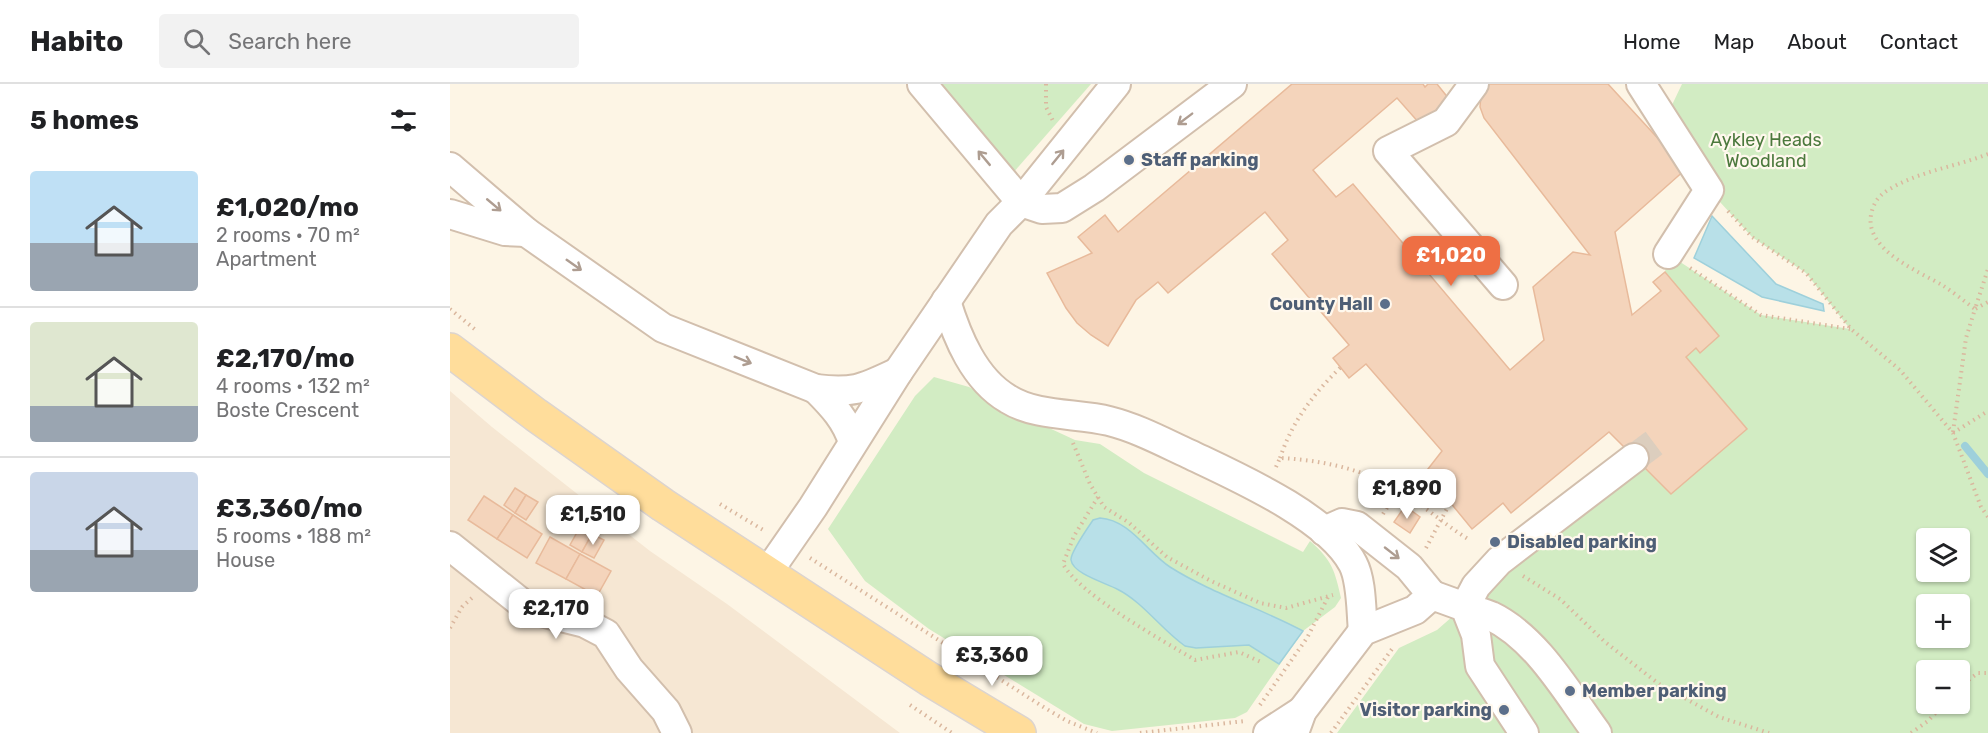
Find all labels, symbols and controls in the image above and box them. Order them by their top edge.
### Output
search box [159,14,579,68]
text: Habito [30,25,123,58]
icon: search [180,25,213,58]
text: Search here [228,28,352,55]
text: Home [1623,29,1680,54]
text: Map [1713,29,1754,54]
text: About [1787,29,1847,54]
text: Contact [1880,29,1958,54]
icon: filters [387,104,420,137]
text: 5 homes [30,105,139,136]
one-way arrow [1177,113,1193,126]
park label: Aykley Heads Woodland [1710,129,1822,172]
one-way arrow [1051,149,1064,165]
place label: Staff parking [1141,149,1259,171]
one-way arrow [977,150,990,166]
marker: Staff parking [1122,153,1136,167]
text: £1,020/mo [216,192,359,223]
icon: home [78,195,150,267]
one-way arrow [486,199,502,212]
text: 2 rooms · 70 m² [216,223,360,247]
pin: £1,020 [1402,236,1500,287]
text: £1,020 [1416,243,1486,267]
text: Apartment [216,247,317,271]
one-way arrow [566,259,582,271]
place label: County Hall [1269,293,1373,315]
marker: County Hall [1378,297,1392,311]
text: £2,170/mo [216,343,355,374]
icon: home [78,346,150,418]
one-way arrow [733,356,752,367]
text: 4 rooms · 132 m² [216,374,370,398]
text: Boste Crescent [216,398,359,422]
pin: £1,890 [1358,469,1456,520]
text: £1,890 [1372,476,1442,500]
text: £3,360/mo [216,493,363,524]
pin: £1,510 [544,495,642,546]
icon: home [78,496,150,568]
text: £1,510 [560,502,626,526]
text: 5 rooms · 188 m² [216,524,371,548]
map controls [1916,528,1970,714]
button: layers [1916,528,1970,582]
place label: Disabled parking [1507,531,1657,553]
marker: Disabled parking [1488,535,1502,549]
one-way arrow [1384,547,1400,560]
text: House [216,548,275,572]
pin: £2,170 [507,589,605,640]
button: + [1916,594,1970,648]
text: £2,170 [523,596,589,620]
pin: £3,360 [943,636,1041,687]
text: £3,360 [956,643,1028,667]
button: − [1916,660,1970,714]
place label: Member parking [1582,680,1727,702]
marker: Member parking [1563,684,1577,698]
place label: Visitor parking [1360,699,1492,721]
marker: Visitor parking [1497,703,1511,717]

